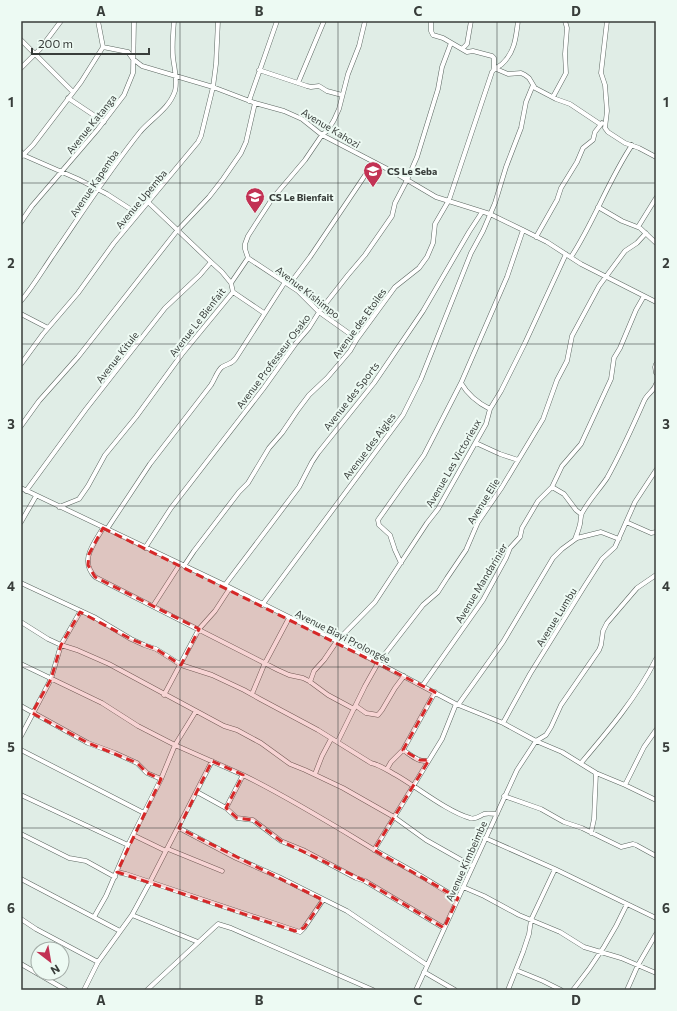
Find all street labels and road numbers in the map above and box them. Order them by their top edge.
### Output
street label: Avenue Katanga [63,92,119,156]
street label: Avenue Kahozi [299,106,363,150]
street label: Avenue Kapemba [67,147,121,219]
street label: Avenue Upemba [113,167,169,231]
street label: Avenue Kishimpo [274,263,342,321]
street label: Avenue Le Bienfait [166,285,228,359]
street label: Avenue des Etoiles [330,285,389,360]
street label: Avenue Professeur Osako [234,311,312,411]
street label: Avenue Kitule [93,329,141,385]
street label: Avenue des Sports [321,359,382,432]
street label: Avenue des Aigles [340,410,398,482]
street label: Avenue Les Victorieux [423,416,483,509]
street label: Avenue Elie [464,476,502,526]
street label: Avenue Mandarinier [452,541,510,625]
street label: Avenue Lumbu [533,585,579,649]
street label: Avenue Biayi Prolongée [293,607,393,665]
street label: Avenue Kimbeimbe [443,819,489,903]

